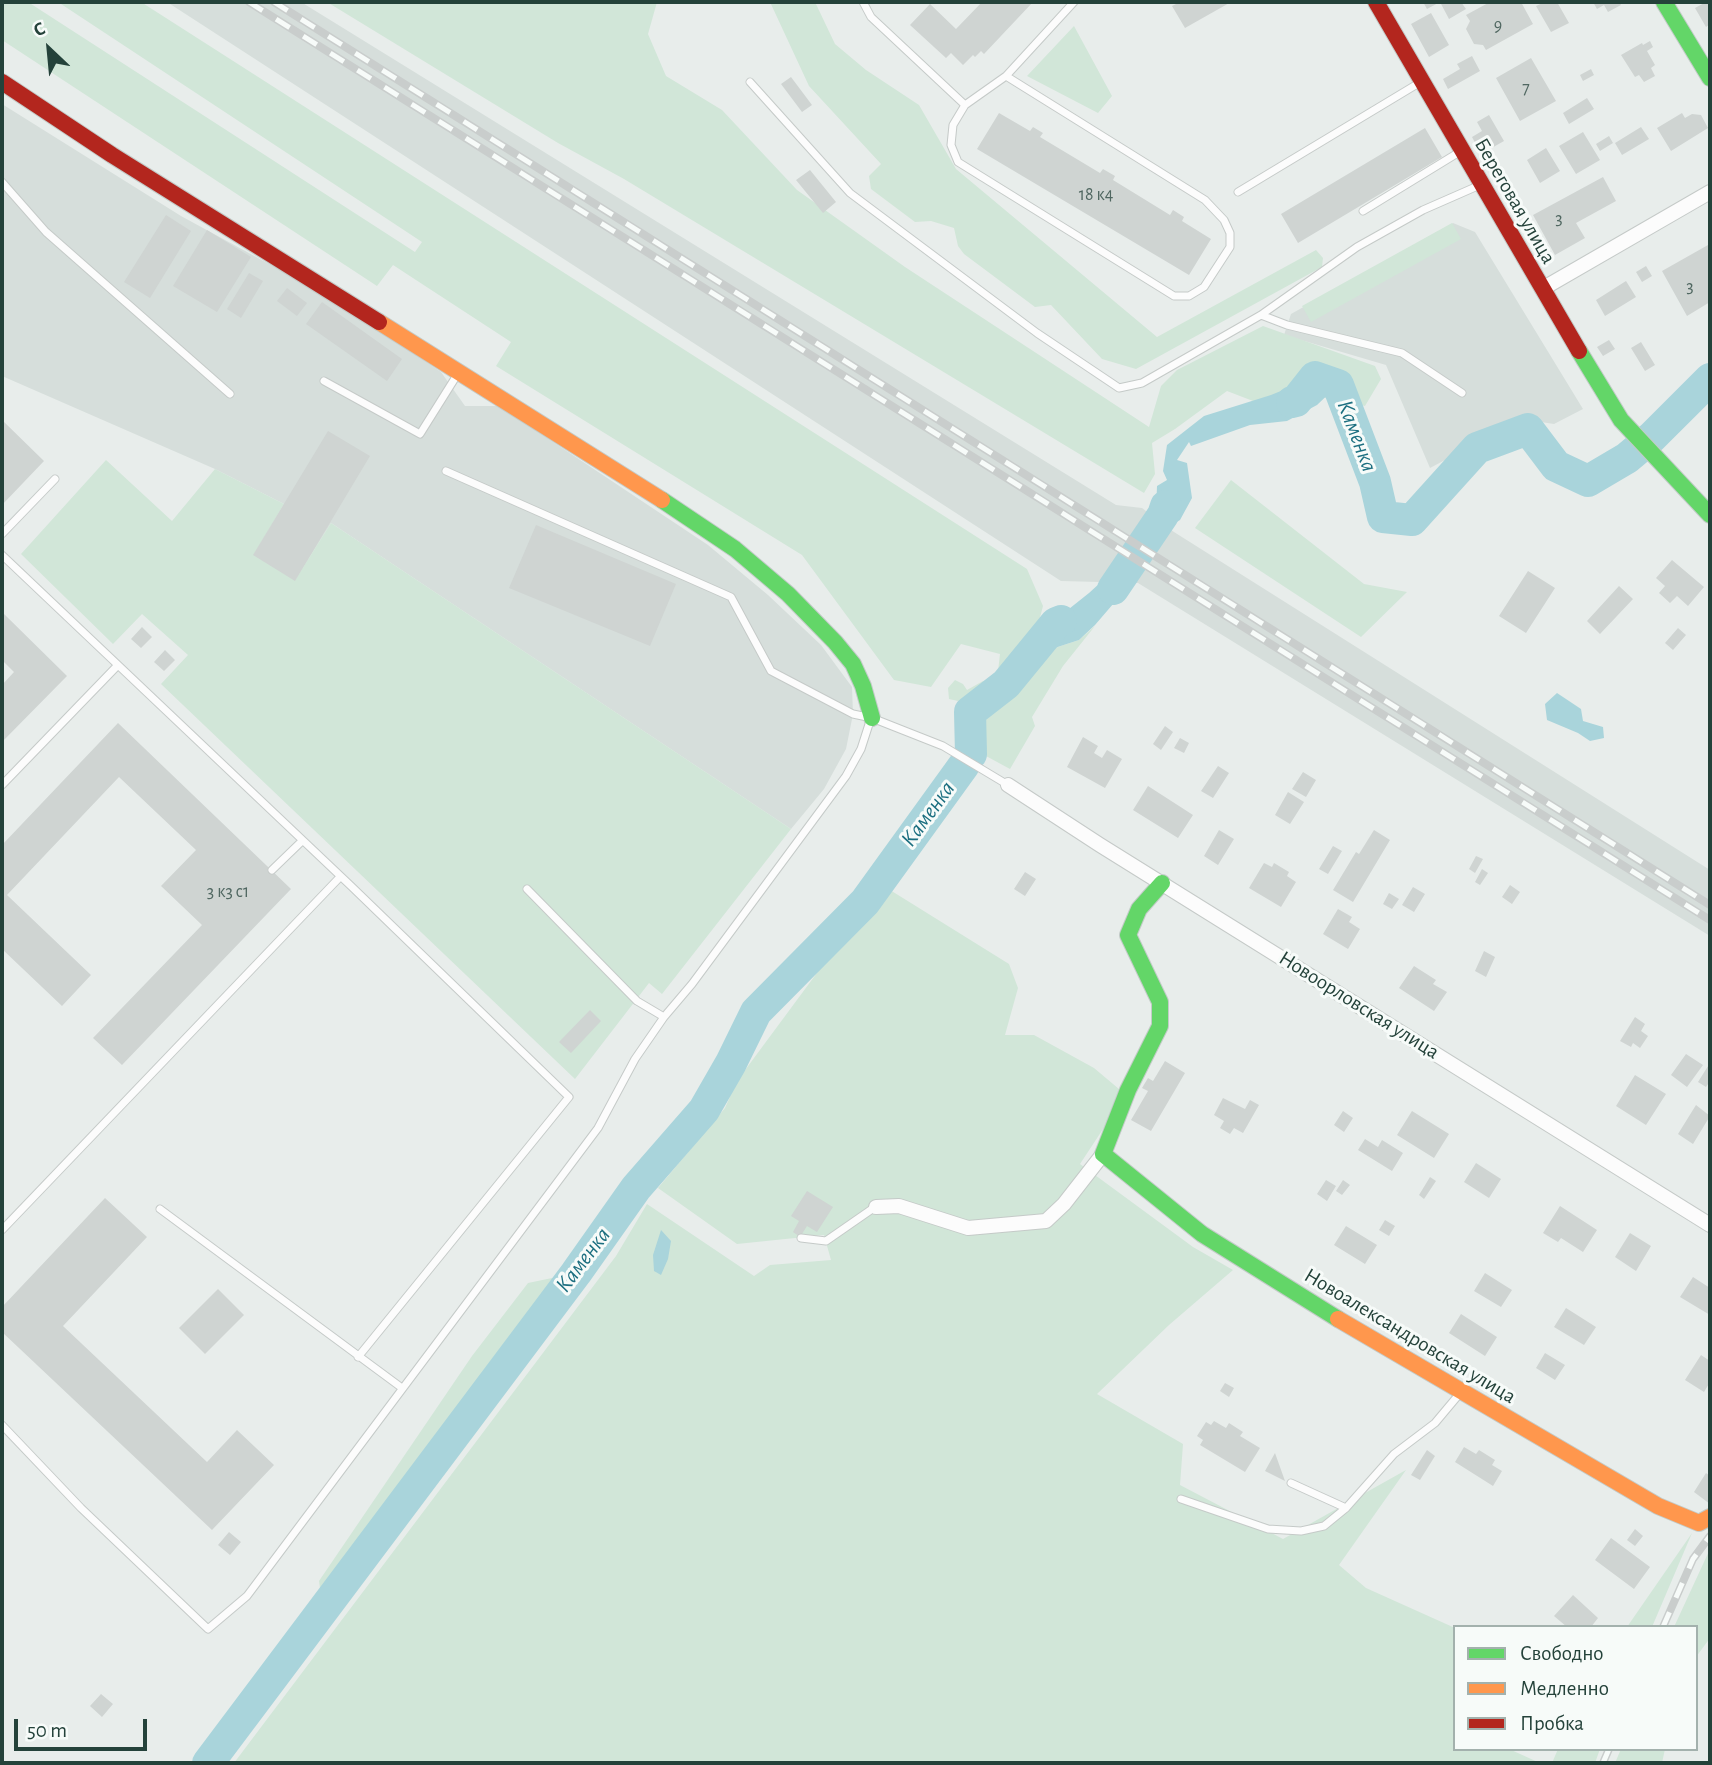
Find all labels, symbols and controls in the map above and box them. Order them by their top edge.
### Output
north arrow [14,14,84,84]
house number: 9 [1494,15,1502,37]
text: С [31,19,48,41]
house number: 7 [1522,78,1530,100]
street label: Береговая улица [1469,134,1561,268]
house number: 18 к4 [1079,184,1113,206]
house number: 3 [1555,208,1563,230]
house number: 3 [1686,276,1694,298]
water label: Каменка [1331,396,1383,476]
water label: Каменка [895,776,961,852]
house number: 3 к3 с1 [207,881,249,903]
street label: Новоорловская улица [1274,945,1444,1065]
water label: Каменка [550,1222,616,1298]
street label: Новоалександровская улица [1299,1263,1521,1409]
legend [1453,1625,1698,1751]
text: Свободно [1520,1643,1604,1664]
text: Медленно [1520,1678,1609,1699]
scale bar [18,1706,150,1750]
text: Пробка [1520,1713,1584,1734]
text: 50 m [27,1720,67,1741]

